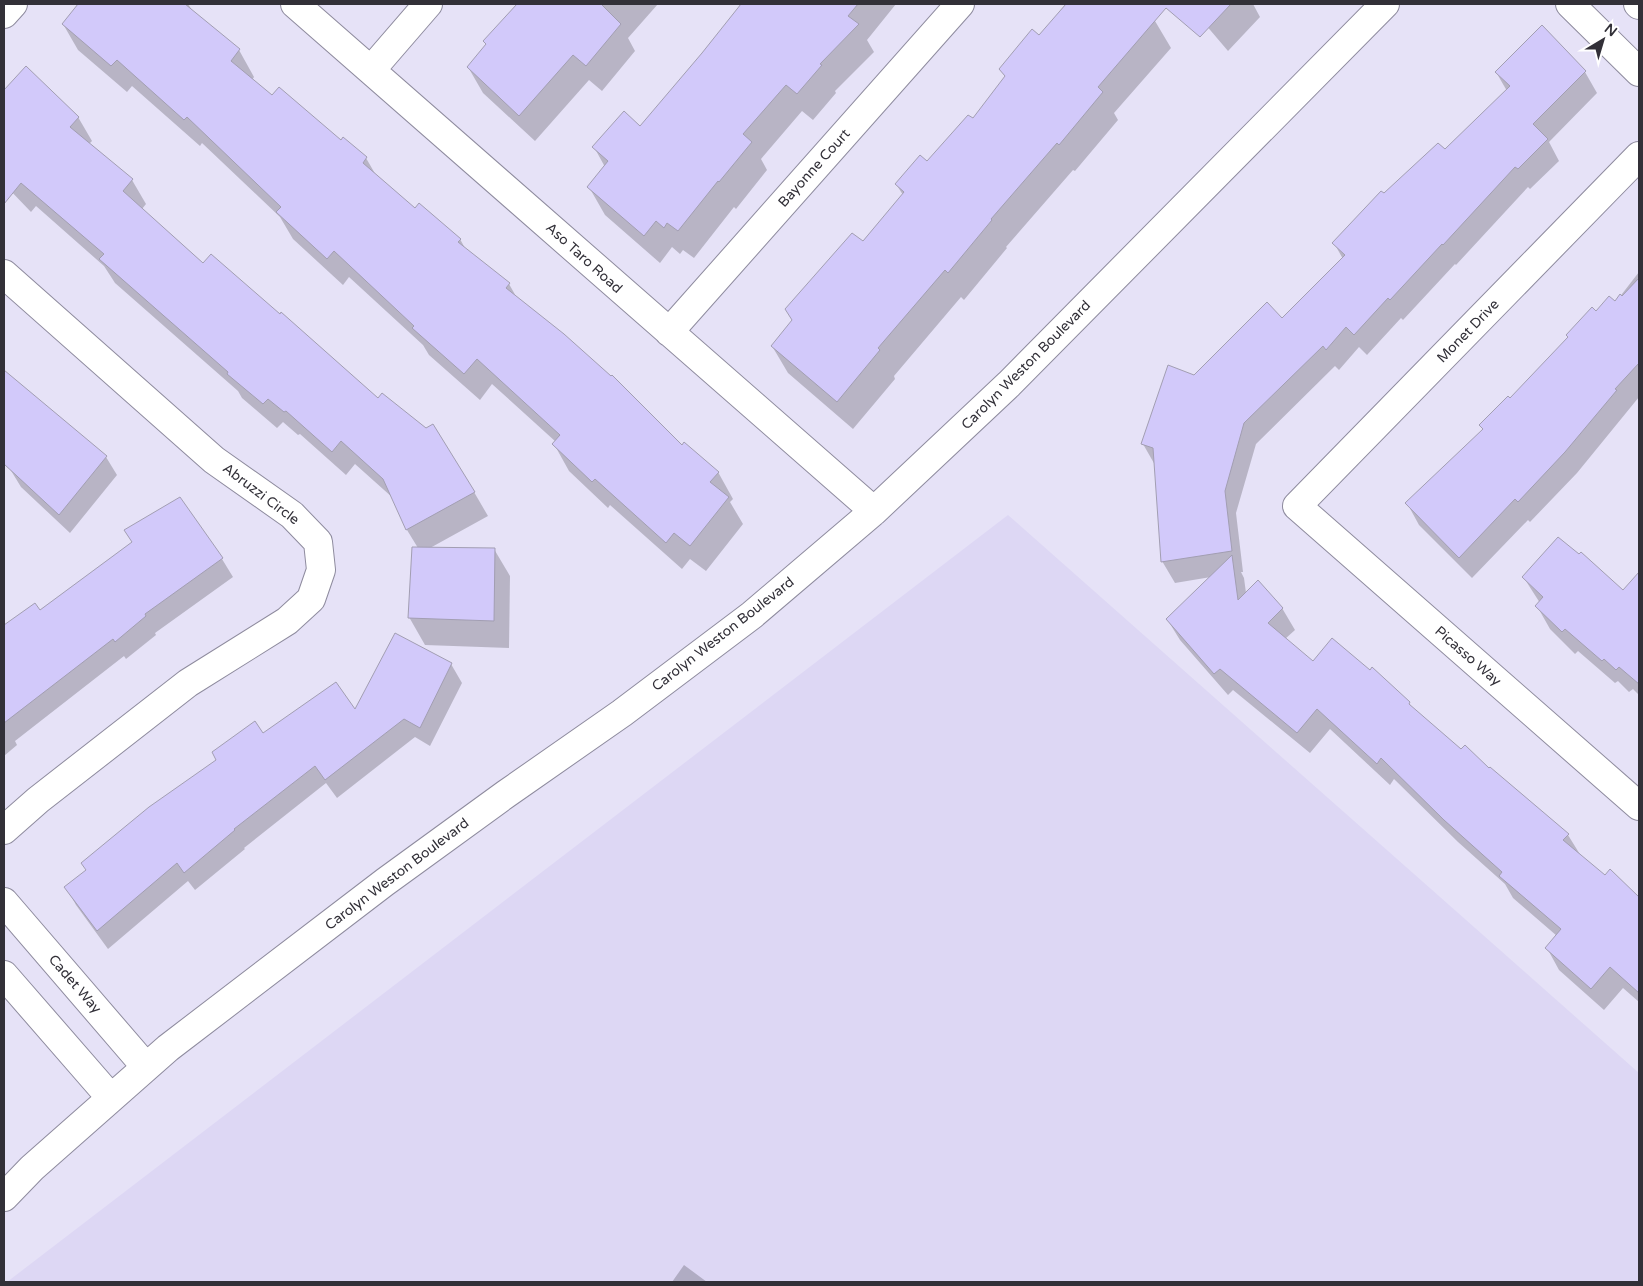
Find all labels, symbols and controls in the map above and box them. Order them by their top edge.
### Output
north arrow [1578,15,1628,65]
text: N [1601,20,1620,40]
street label: Bayonne Court [774,125,854,211]
street label: Aso Taro Road [542,219,626,297]
street label: Monet Drive [1433,296,1503,366]
street label: Carolyn Weston Boulevard [958,297,1094,433]
street label: Abruzzi Circle [219,460,303,528]
street label: Carolyn Weston Boulevard [649,573,797,695]
street label: Picasso Way [1431,623,1505,690]
street label: Carolyn Weston Boulevard [322,814,472,934]
street label: Cadet Way [45,951,105,1017]

